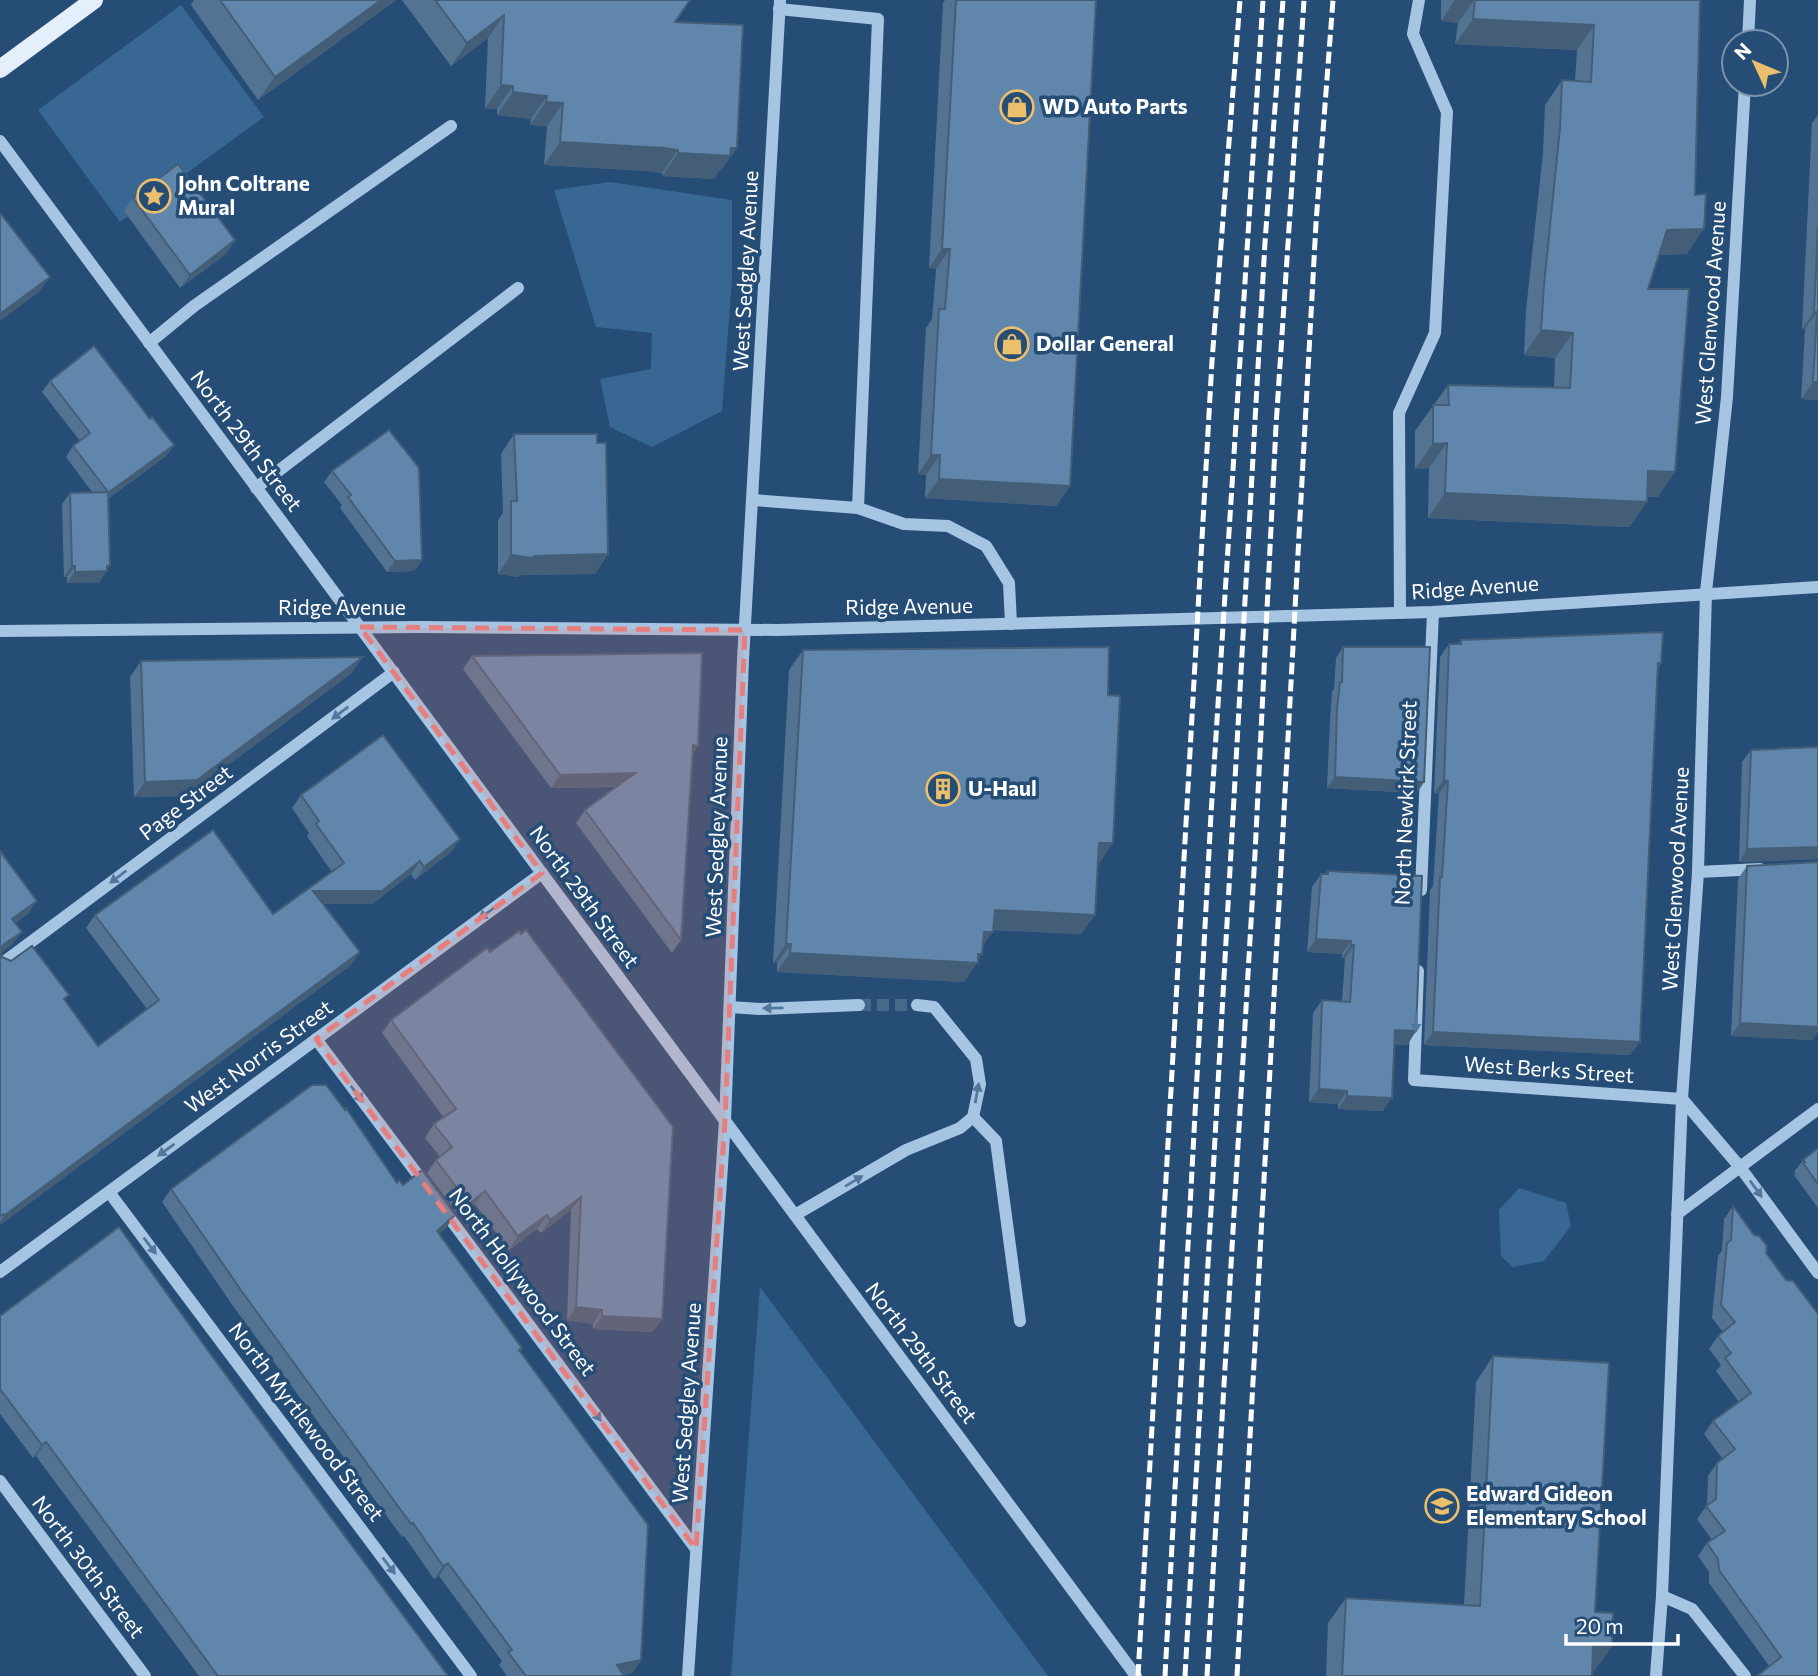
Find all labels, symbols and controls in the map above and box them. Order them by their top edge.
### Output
north arrow [1720,28,1790,98]
text: N [1729,38,1756,64]
shop icon: WD Auto Parts [998,88,1036,126]
place label: WD Auto Parts [1042,93,1188,118]
place label: John Coltrane Mural [178,170,310,219]
street label: West Sedgley Avenue [727,170,762,372]
place icon: John Coltrane Mural [135,177,173,215]
street label: West Glenwood Avenue [1689,200,1730,426]
shop icon: Dollar General [993,325,1031,363]
place label: Dollar General [1036,330,1174,355]
street label: North 29th Street [186,365,308,515]
street label: Ridge Avenue [1410,570,1540,603]
street label: Ridge Avenue [845,592,973,619]
street label: Ridge Avenue [278,594,406,619]
street label: North Newkirk Street [1388,700,1421,906]
one-way arrow [331,705,349,720]
street label: West Sedgley Avenue [699,736,732,938]
street label: Page Street [134,759,236,845]
street label: West Glenwood Avenue [1656,766,1693,992]
building icon: U-Haul [924,770,962,808]
place label: U-Haul [968,775,1037,800]
street label: North 29th Street [525,820,645,972]
one-way arrow [109,870,127,885]
one-way arrow [478,906,496,920]
street label: West Norris Street [179,994,337,1118]
one-way arrow [762,1003,784,1014]
one-way arrow [1411,1012,1422,1034]
street label: West Berks Street [1463,1050,1635,1087]
one-way arrow [972,1082,983,1104]
one-way arrow [349,1084,364,1102]
one-way arrow [157,1143,175,1157]
one-way arrow [844,1175,864,1188]
one-way arrow [1749,1180,1763,1198]
street label: North Hollywood Street [445,1182,602,1380]
one-way arrow [143,1237,157,1256]
street label: North 29th Street [861,1277,983,1427]
street label: West Sedgley Avenue [666,1302,705,1504]
street label: North Myrtlewood Street [224,1317,390,1525]
one-way arrow [588,1404,603,1422]
place label: Edward Gideon Elementary School [1466,1480,1647,1529]
school or university icon: Edward Gideon Elementary School [1423,1487,1461,1525]
street label: North 30th Street [28,1490,151,1642]
one-way arrow [382,1557,396,1575]
scale bar [1566,1602,1678,1646]
text: 20 m [1576,1613,1624,1638]

